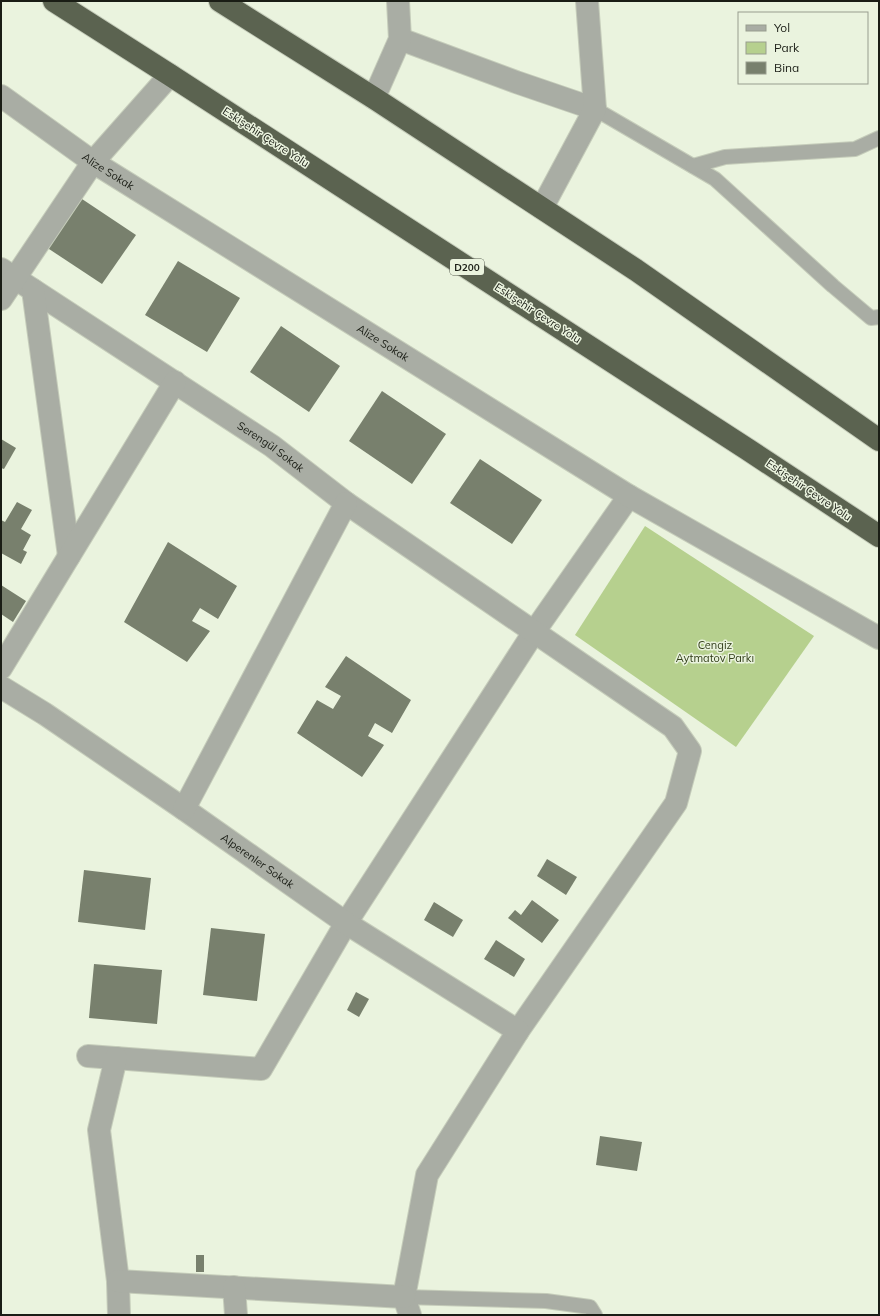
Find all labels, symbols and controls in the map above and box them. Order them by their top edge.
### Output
legend [738,12,868,84]
text: Yol [773,20,790,35]
text: Park [774,40,800,55]
text: Bina [774,60,799,75]
street label: Eskişehir Çevre Yolu [220,104,312,170]
street label: Alize Sokak [79,150,137,193]
road number: D200 [450,259,484,275]
street label: Eskişehir Çevre Yolu [492,280,584,346]
street label: Alize Sokak [354,321,412,364]
street label: Serengül Sokak [235,418,307,475]
street label: Eskişehir Çevre Yolu [764,456,854,524]
park label: Cengiz Aytmatov Parkı [676,638,754,665]
street label: Alperenler Sokak [218,830,297,892]

